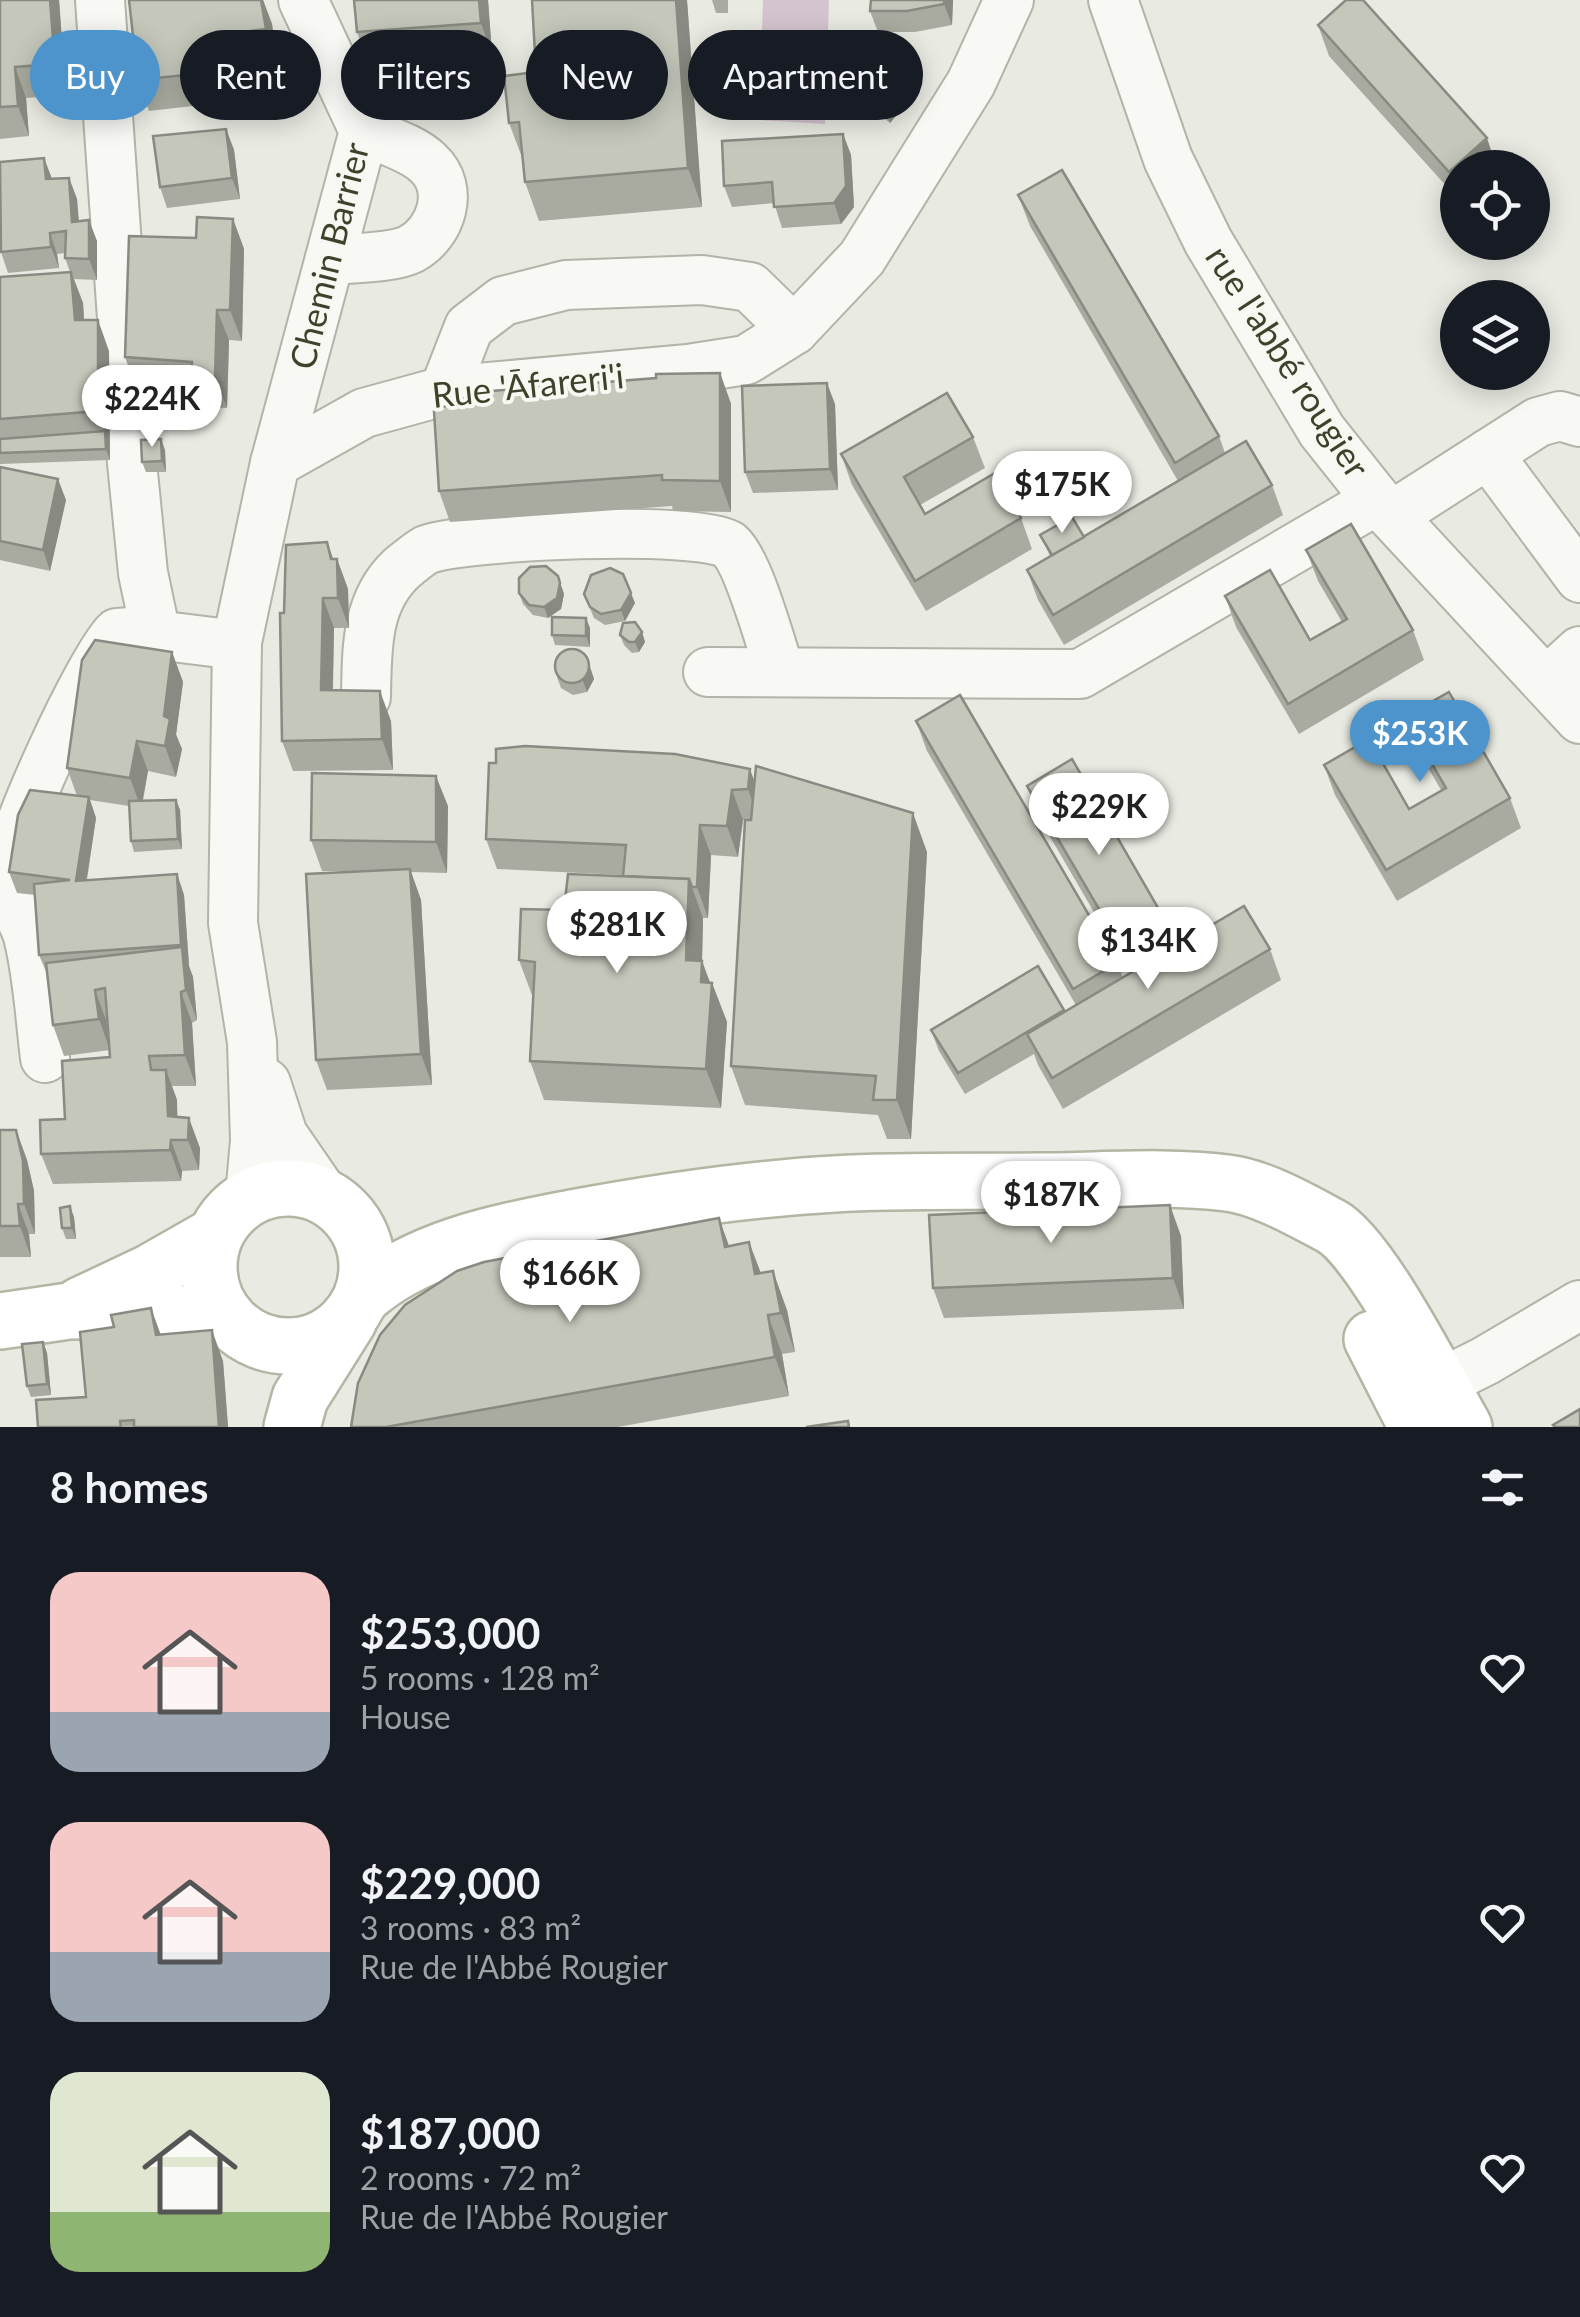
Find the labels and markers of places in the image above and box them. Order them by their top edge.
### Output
pin: $224K [82,365,222,450]
pin: $175K [992,451,1132,536]
pin: $253K [1350,700,1490,785]
pin: $229K [1029,773,1169,858]
pin: $281K [547,891,687,976]
pin: $134K [1078,907,1218,992]
pin: $187K [981,1161,1121,1246]
pin: $166K [500,1240,640,1325]

